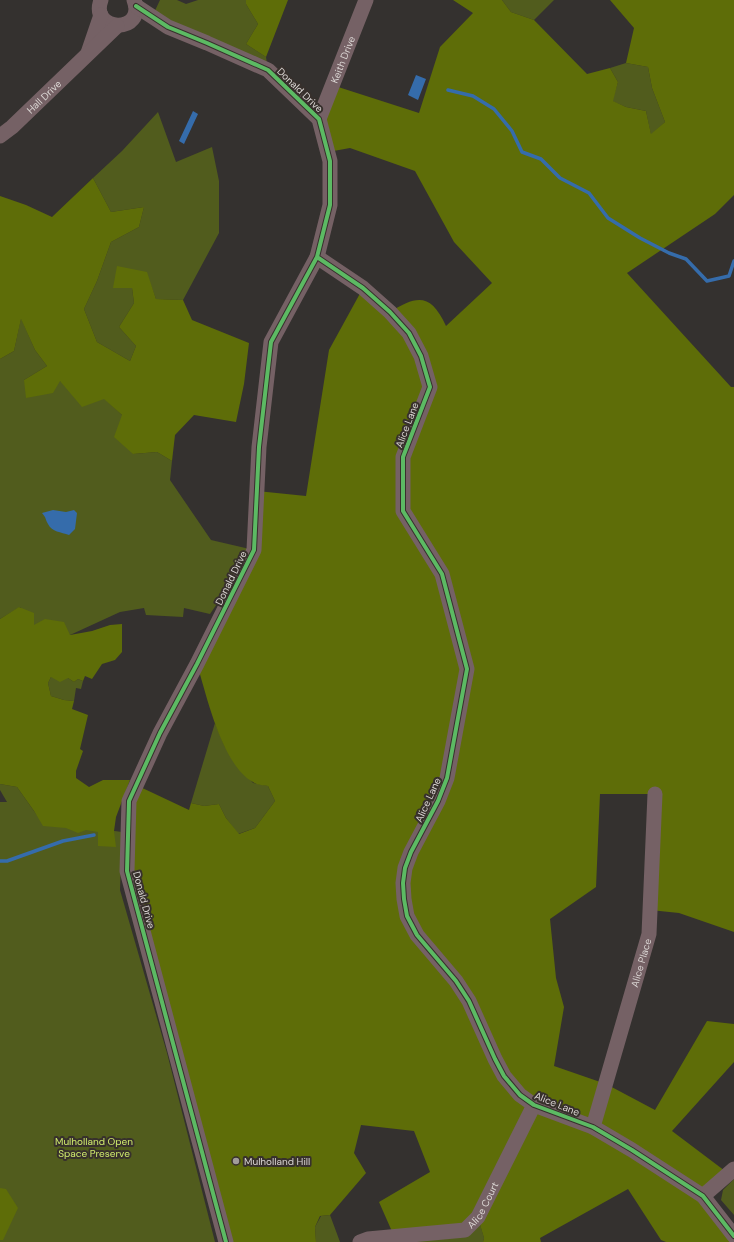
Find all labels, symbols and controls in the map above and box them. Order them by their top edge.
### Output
street label: Keith Drive [327,34,358,85]
street label: Donald Drive [274,65,326,115]
street label: Hall Drive [24,77,64,116]
street label: Alice Lane [392,400,422,449]
street label: Donald Drive [212,548,250,607]
street label: Alice Lane [412,775,444,824]
street label: Donald Drive [130,870,158,930]
street label: Alice Place [627,937,654,989]
street label: Alice Lane [533,1089,582,1119]
park label: Mulholland Open Space Preserve [55,1135,133,1160]
place label: Mulholland Hill [244,1155,310,1168]
marker: Mulholland Hill [231,1156,241,1166]
street label: Alice Court [464,1180,501,1231]

